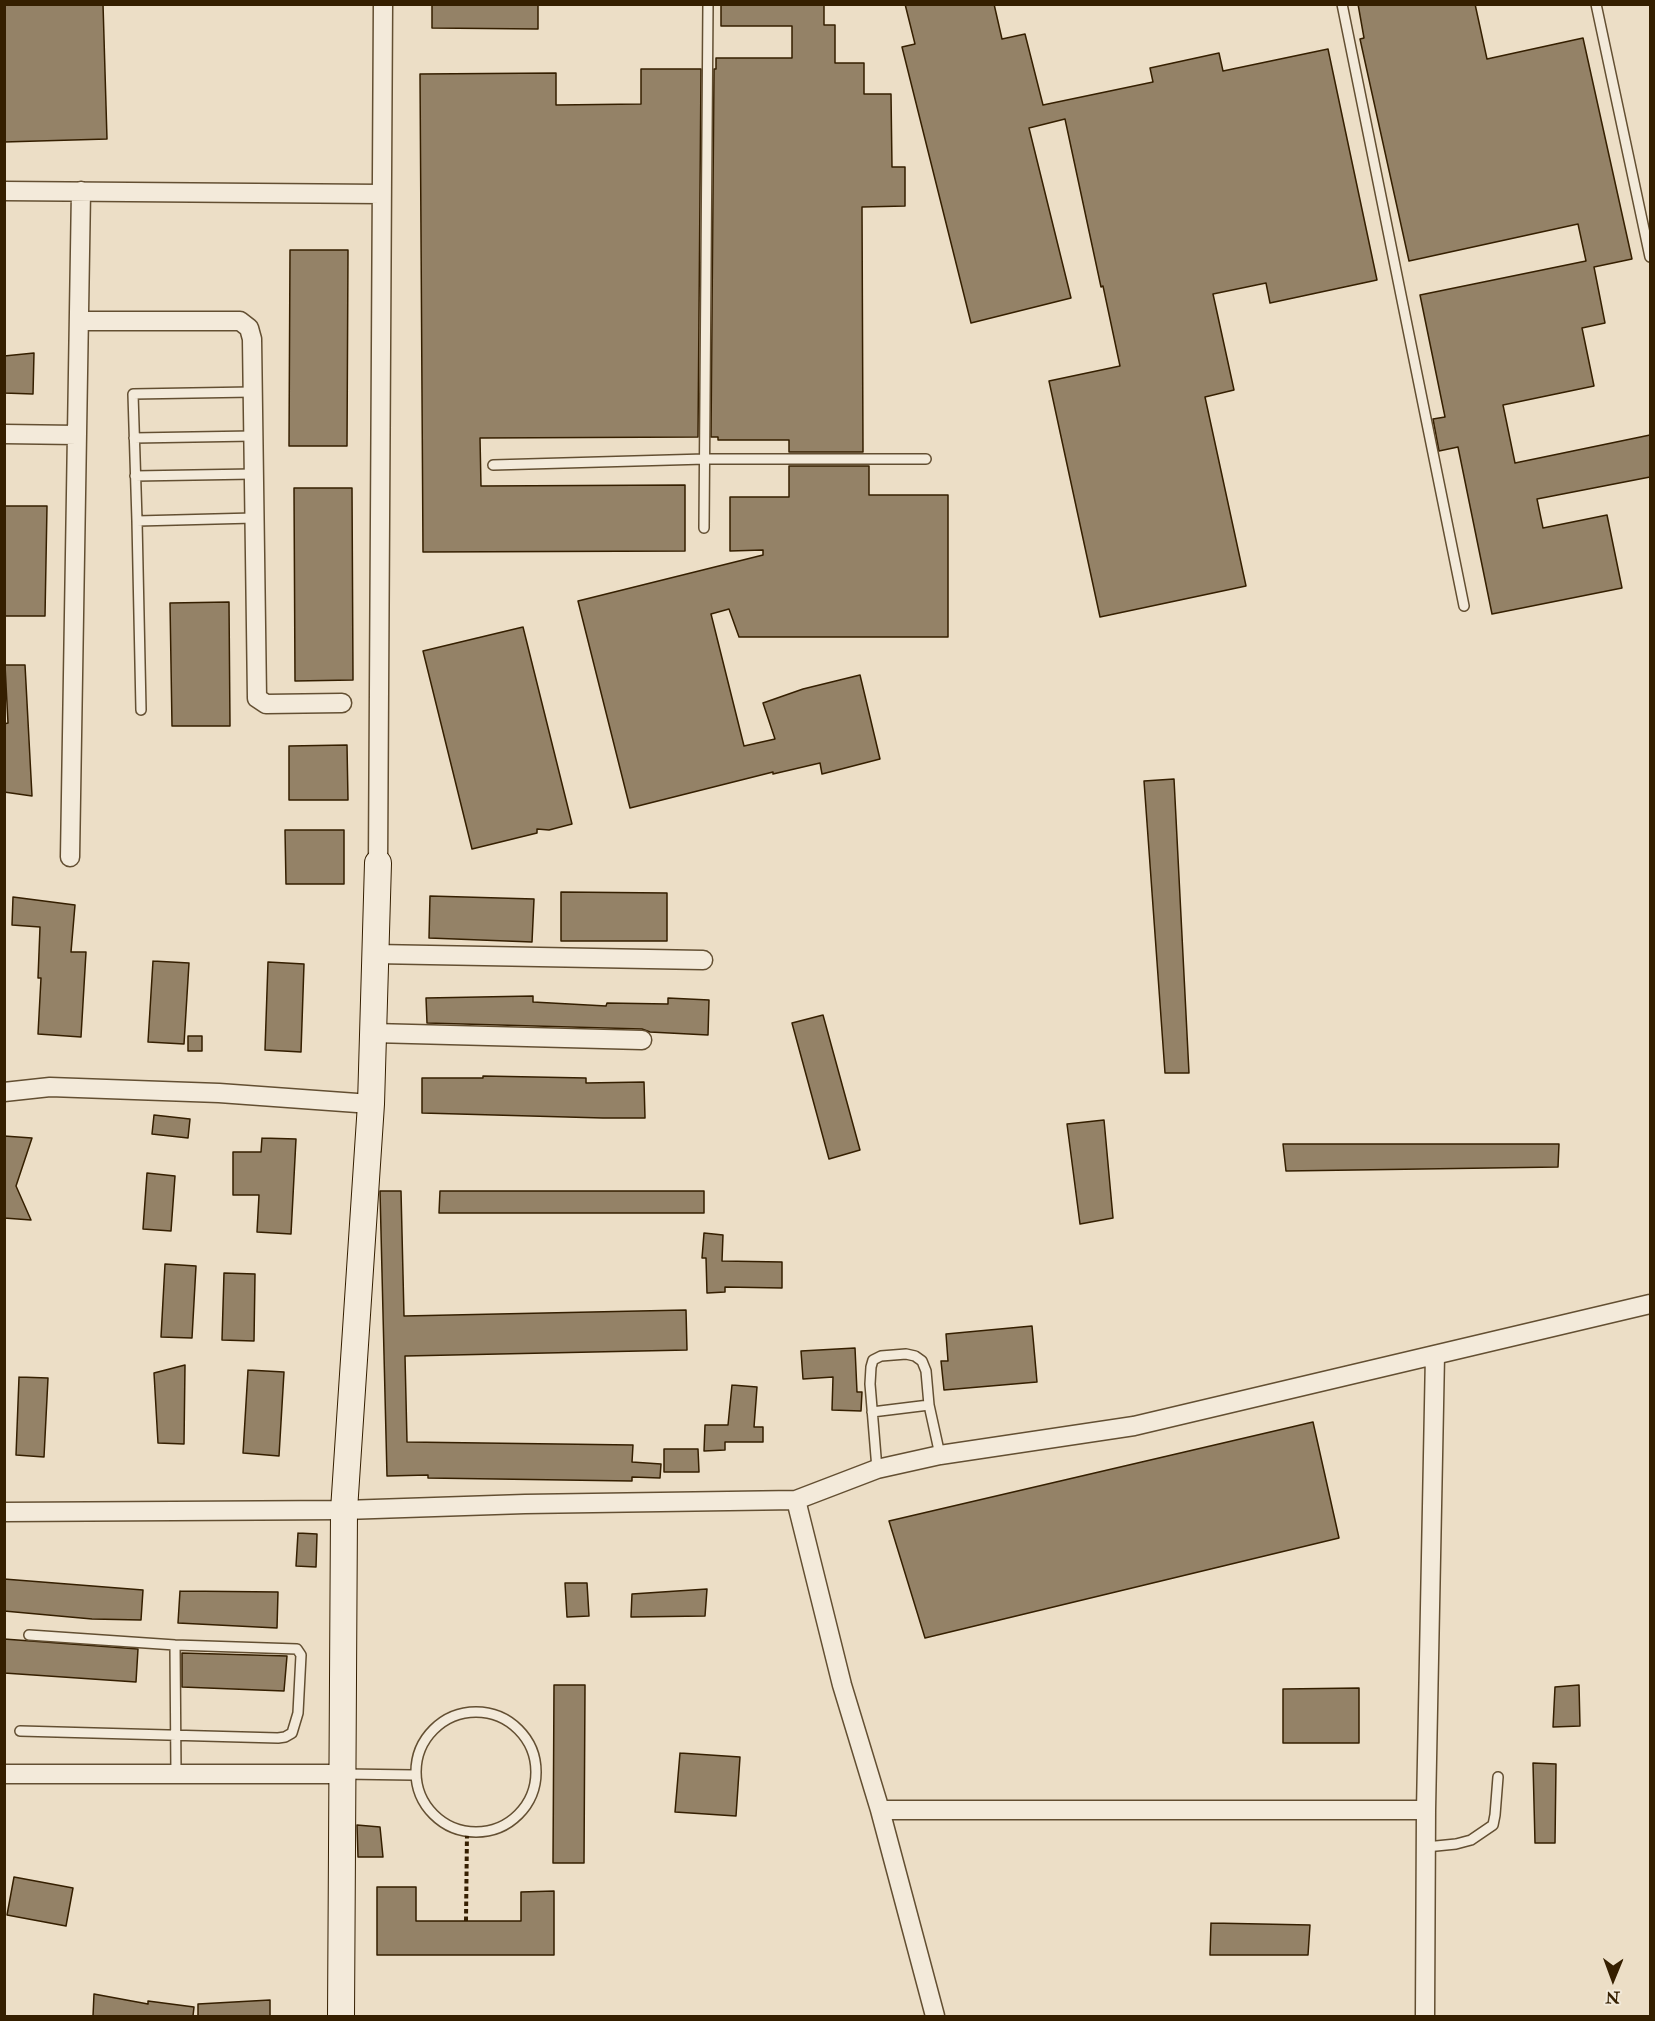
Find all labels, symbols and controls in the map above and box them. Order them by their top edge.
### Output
north arrow [1583,1949,1643,2009]
text: N [1605,1987,1620,2007]

